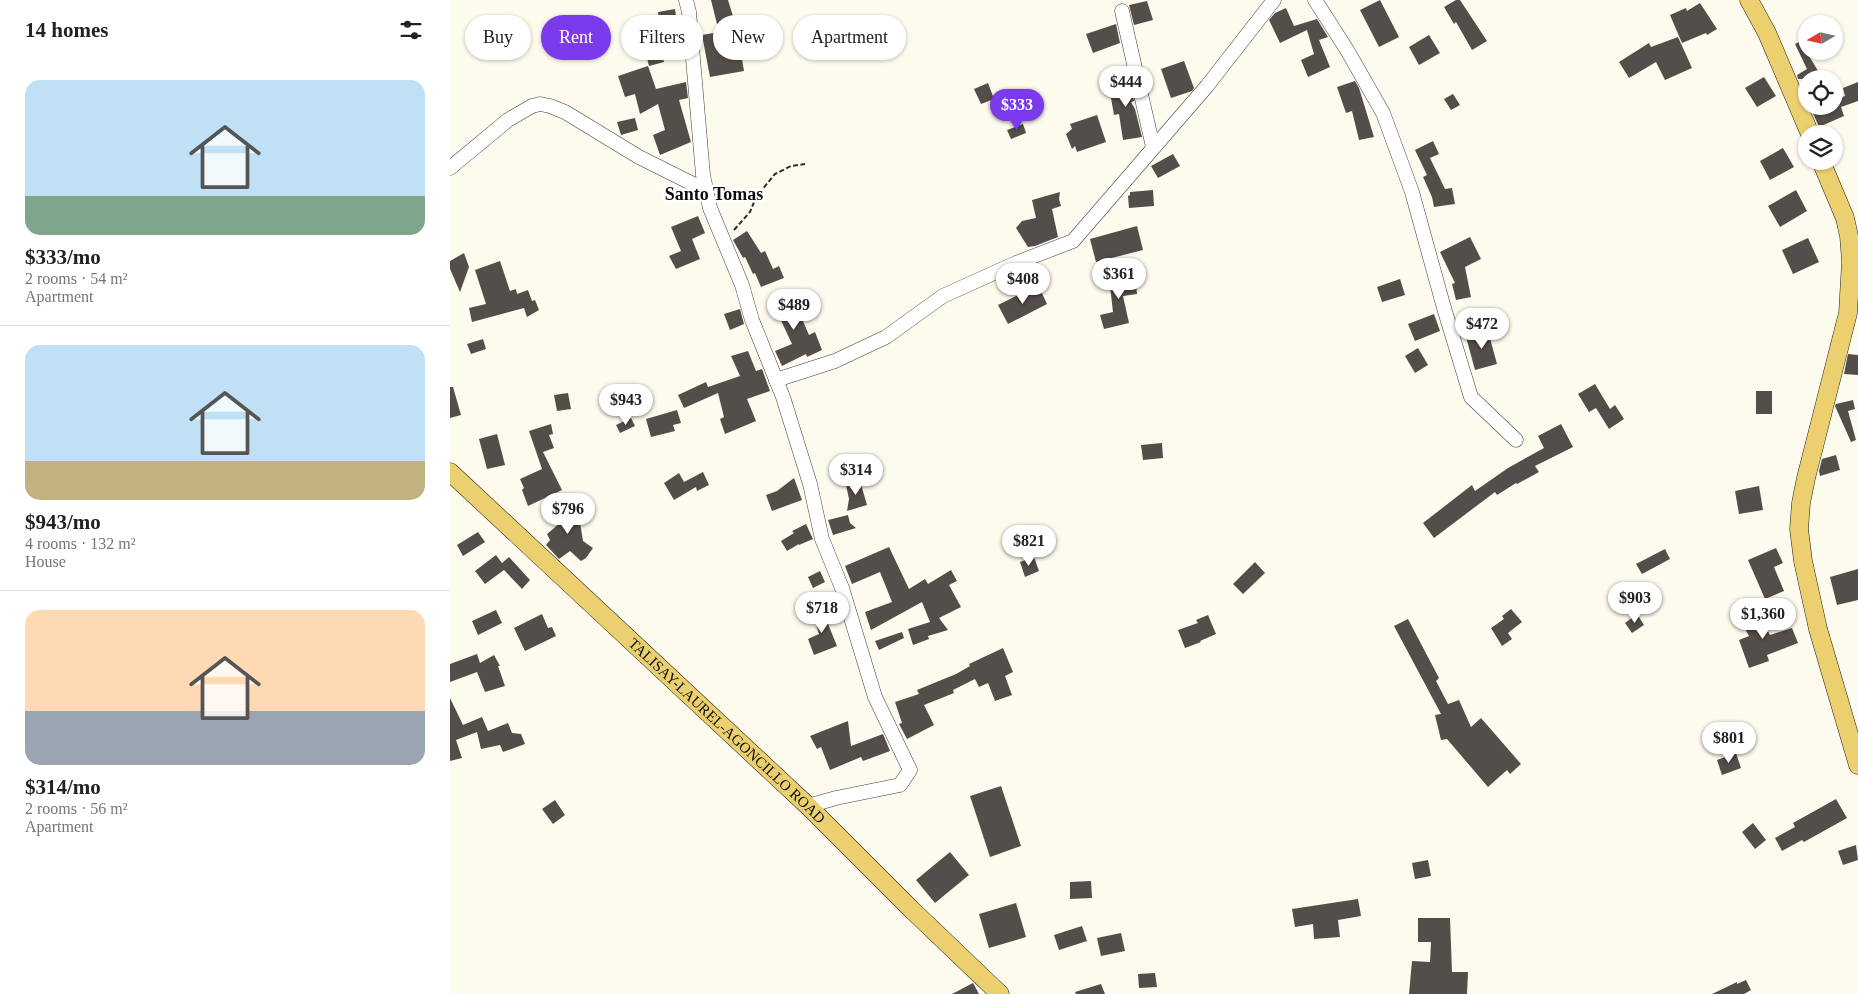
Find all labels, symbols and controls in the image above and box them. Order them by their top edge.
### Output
chip: Buy [465,15,531,60]
chip: Rent [541,15,611,60]
chip: Filters [621,15,703,60]
chip: New [713,15,783,60]
chip: Apartment [793,15,906,60]
north arrow [1798,15,1842,60]
map controls [1798,15,1843,170]
icon: filters [397,16,425,44]
text: 14 homes [25,18,108,42]
pin: $444 [1096,66,1156,108]
button: locate [1798,70,1843,115]
text: $444 [1110,73,1142,90]
pin: $333 [987,88,1047,131]
text: $333 [1001,96,1033,113]
icon: home [180,112,270,202]
button: layers [1798,125,1843,170]
district label: Santo Tomas [665,184,763,204]
text: $333/mo [25,245,101,269]
pin: $361 [1089,258,1149,300]
pin: $408 [993,262,1053,305]
text: $361 [1103,265,1135,282]
text: 2 rooms · 54 m² [25,270,128,287]
text: $408 [1007,270,1039,287]
text: Apartment [25,288,93,305]
pin: $489 [764,288,824,331]
text: $489 [778,296,810,313]
pin: $472 [1452,308,1512,350]
text: $472 [1466,315,1498,332]
icon: home [180,378,270,468]
pin: $943 [596,384,656,426]
text: $943 [610,391,642,408]
pin: $314 [826,454,886,496]
text: $314 [840,461,872,478]
pin: $796 [538,492,598,535]
text: $796 [552,500,584,517]
text: $943/mo [25,510,101,534]
pin: $821 [999,524,1059,567]
text: $821 [1013,532,1045,549]
text: 4 rooms · 132 m² [25,535,136,552]
text: House [25,553,66,570]
pin: $903 [1605,582,1665,624]
text: $903 [1619,589,1651,606]
pin: $718 [792,592,852,634]
pin: $1,360 [1722,598,1804,640]
text: $718 [806,599,838,616]
text: $1,360 [1741,605,1785,622]
street label: TALISAY-LAUREL-AGONCILLO ROAD [625,635,829,827]
icon: home [180,643,270,733]
pin: $801 [1699,722,1759,764]
text: $801 [1713,729,1745,746]
text: $314/mo [25,775,101,799]
text: 2 rooms · 56 m² [25,800,128,817]
text: Apartment [25,818,93,835]

